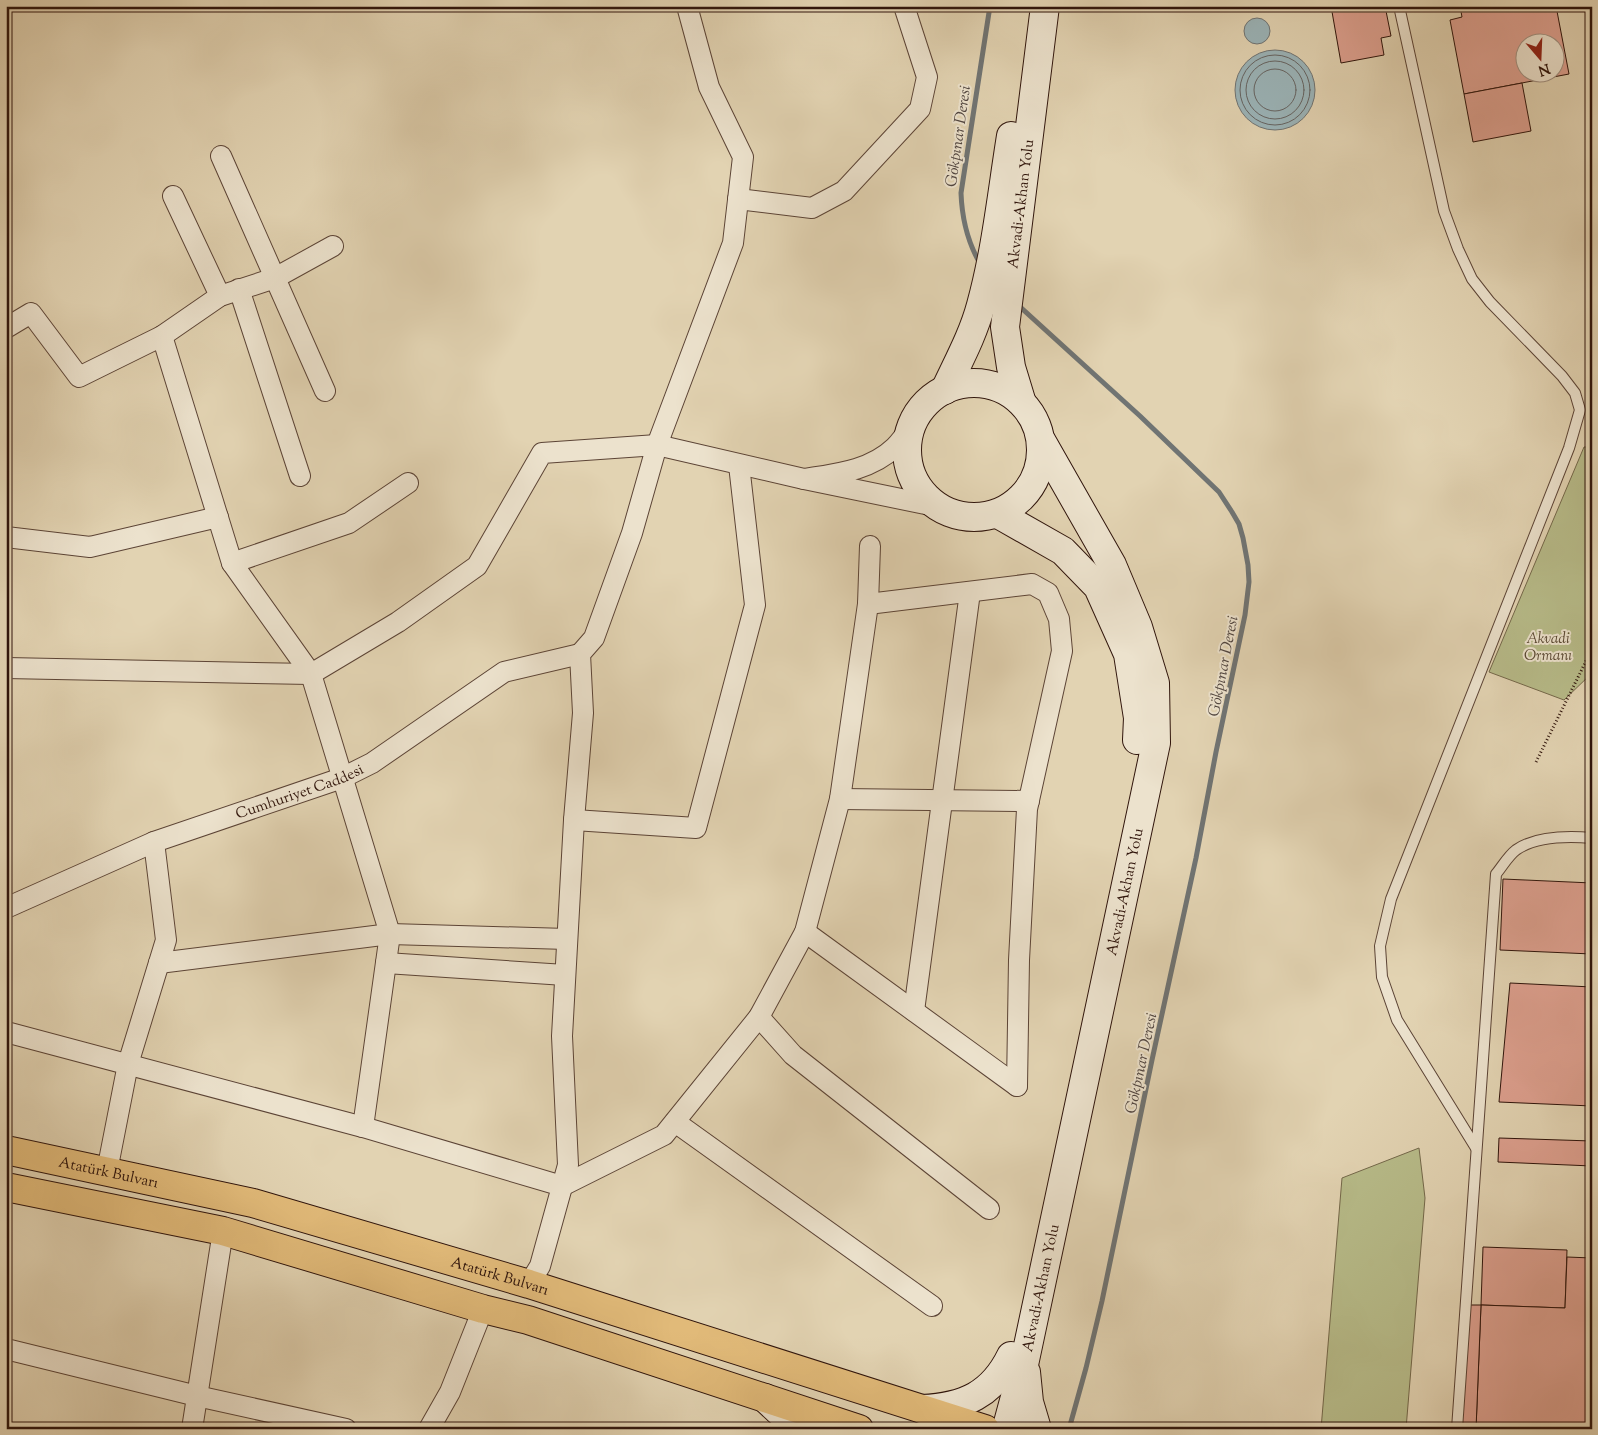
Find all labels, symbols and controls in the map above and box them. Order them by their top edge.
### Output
north arrow [1516,32,1566,82]
text: N [1535,57,1552,80]
water label: Gökpınar Deresi [941,84,978,189]
street label: Akvadi-Akhan Yolu [1003,138,1040,270]
water label: Gökpınar Deresi [1203,614,1245,719]
park label: Akvadi Ormanı [1524,629,1572,667]
street label: Cumhuriyet Caddesi [233,760,368,825]
street label: Akvadi-Akhan Yolu [1102,826,1150,958]
water label: Gökpınar Deresi [1121,1011,1164,1116]
street label: Atatürk Bulvarı [57,1153,160,1194]
street label: Akvadi-Akhan Yolu [1018,1222,1066,1354]
street label: Atatürk Bulvarı [448,1253,551,1302]

